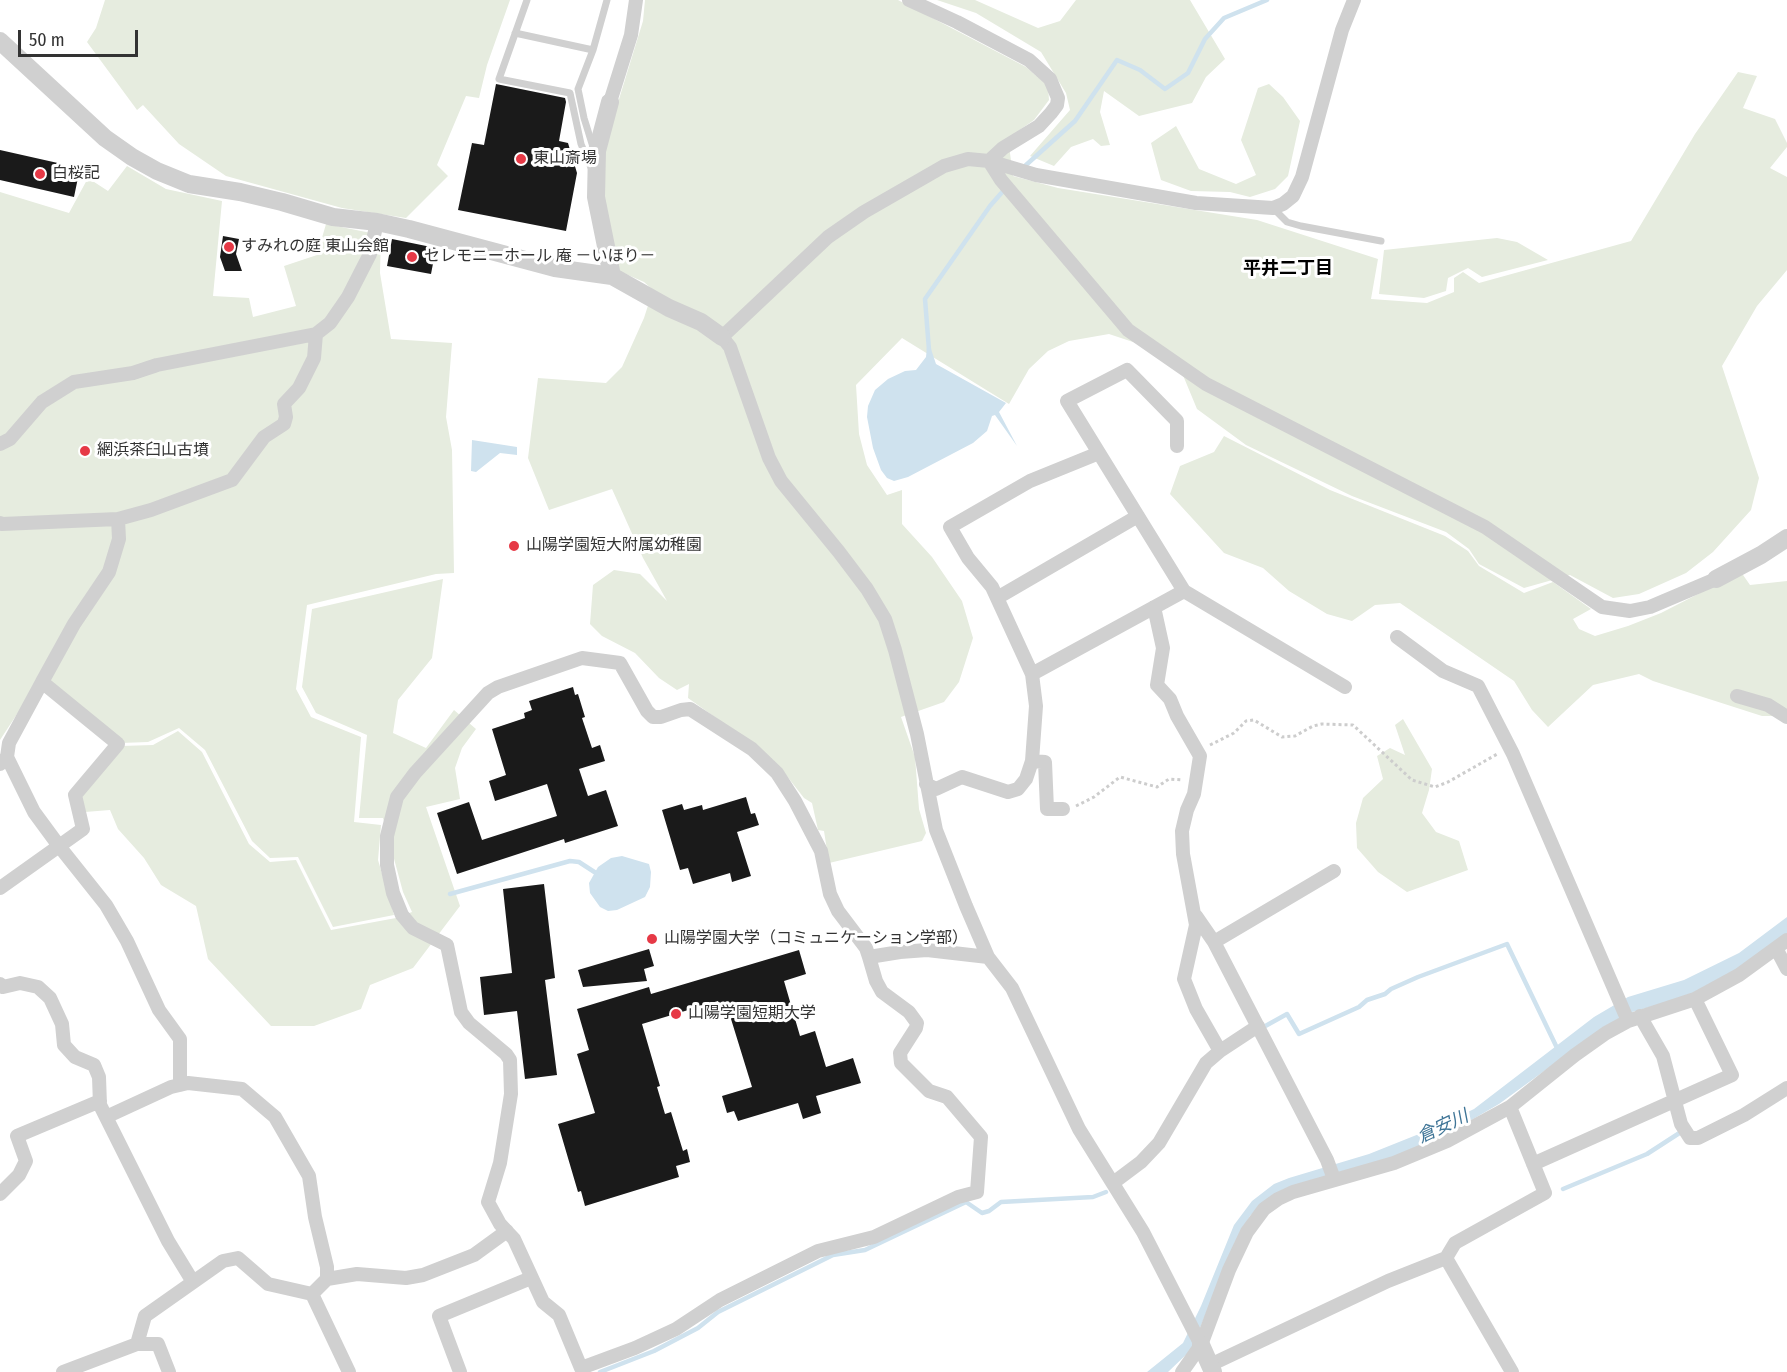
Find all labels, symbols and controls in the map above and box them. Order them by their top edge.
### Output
scale bar [21,18,141,56]
text: 50 m [29,29,65,51]
place label: 東山斎場 [533,149,597,169]
marker: 東山斎場 [514,152,528,166]
place label: 白桜記 [52,164,100,184]
marker: 白桜記 [33,167,47,181]
place label: すみれの庭 東山会館 [241,237,389,257]
marker: すみれの庭 東山会館 [222,240,236,254]
place label: セレモニーホール 庵 －いほり－ [424,247,656,267]
marker: セレモニーホール 庵 －いほり－ [405,250,419,264]
district label: 平井二丁目 [1243,258,1333,280]
place label: 網浜茶臼山古墳 [97,441,209,461]
marker: 網浜茶臼山古墳 [78,444,92,458]
place label: 山陽学園短大附属幼稚園 [526,536,702,556]
marker: 山陽学園短大附属幼稚園 [507,539,521,553]
place label: 山陽学園大学（コミュニケーション学部） [664,929,968,949]
marker: 山陽学園大学（コミュニケーション学部） [645,932,659,946]
place label: 山陽学園短期大学 [688,1004,816,1024]
marker: 山陽学園短期大学 [669,1007,683,1021]
water label: 倉安川 [1414,1106,1472,1148]

